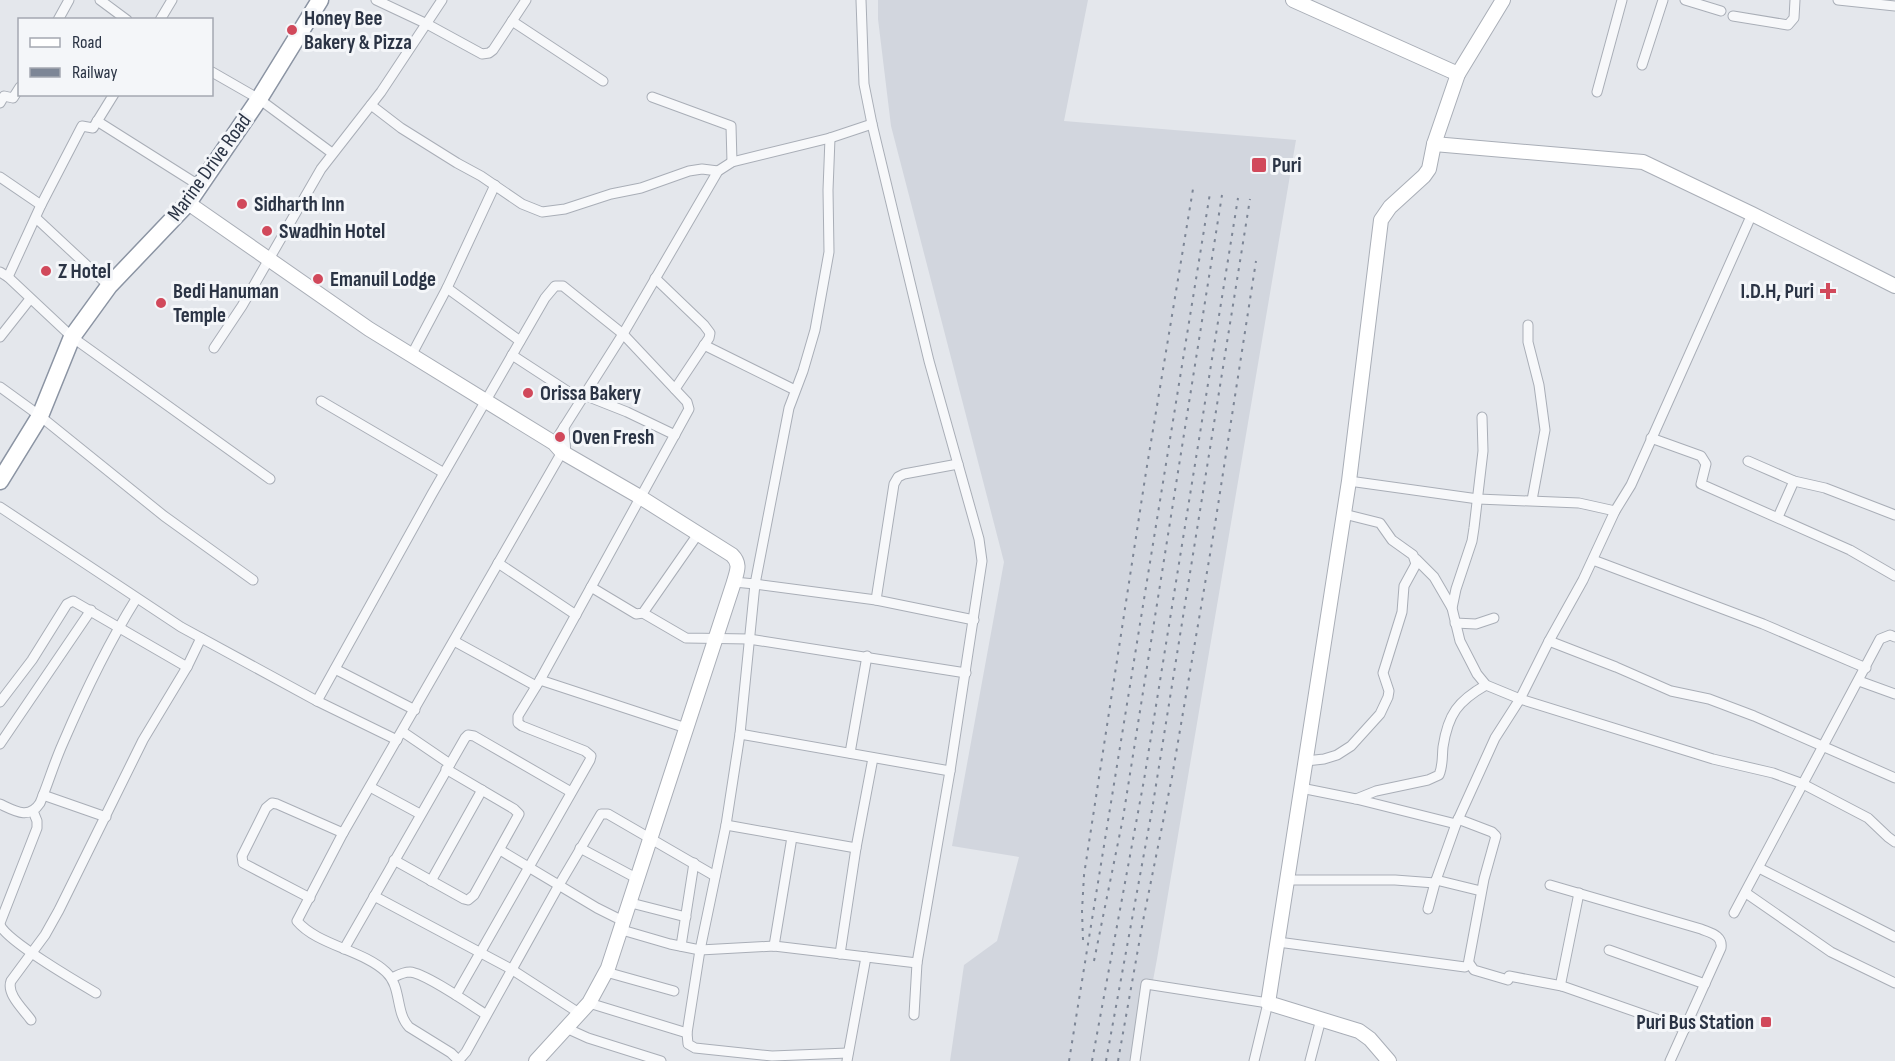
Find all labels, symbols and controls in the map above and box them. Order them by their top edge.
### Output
place label: Honey Bee Bakery & Pizza [304,6,412,55]
legend [18,18,213,96]
marker: Honey Bee Bakery & Pizza [285,23,299,37]
text: Road [72,32,102,53]
text: Railway [72,62,117,83]
street label: Marine Drive Road [162,109,257,226]
place label: Puri [1272,153,1301,178]
marker: Puri [1250,156,1268,174]
place label: Sidharth Inn [254,192,345,217]
marker: Sidharth Inn [235,197,249,211]
place label: Swadhin Hotel [279,219,385,244]
marker: Swadhin Hotel [260,224,274,238]
place label: Z Hotel [58,259,111,284]
marker: Z Hotel [39,264,53,278]
place label: Emanuil Lodge [330,267,436,292]
marker: Emanuil Lodge [311,272,325,286]
place label: Bedi Hanuman Temple [173,279,279,328]
place label: I.D.H, Puri [1740,279,1814,304]
marker: I.D.H, Puri [1819,282,1837,300]
marker: Bedi Hanuman Temple [154,296,168,310]
place label: Orissa Bakery [540,381,641,406]
marker: Orissa Bakery [521,386,535,400]
place label: Oven Fresh [572,425,654,450]
marker: Oven Fresh [553,430,567,444]
place label: Puri Bus Station [1636,1010,1754,1035]
marker: Puri Bus Station [1759,1015,1773,1029]

